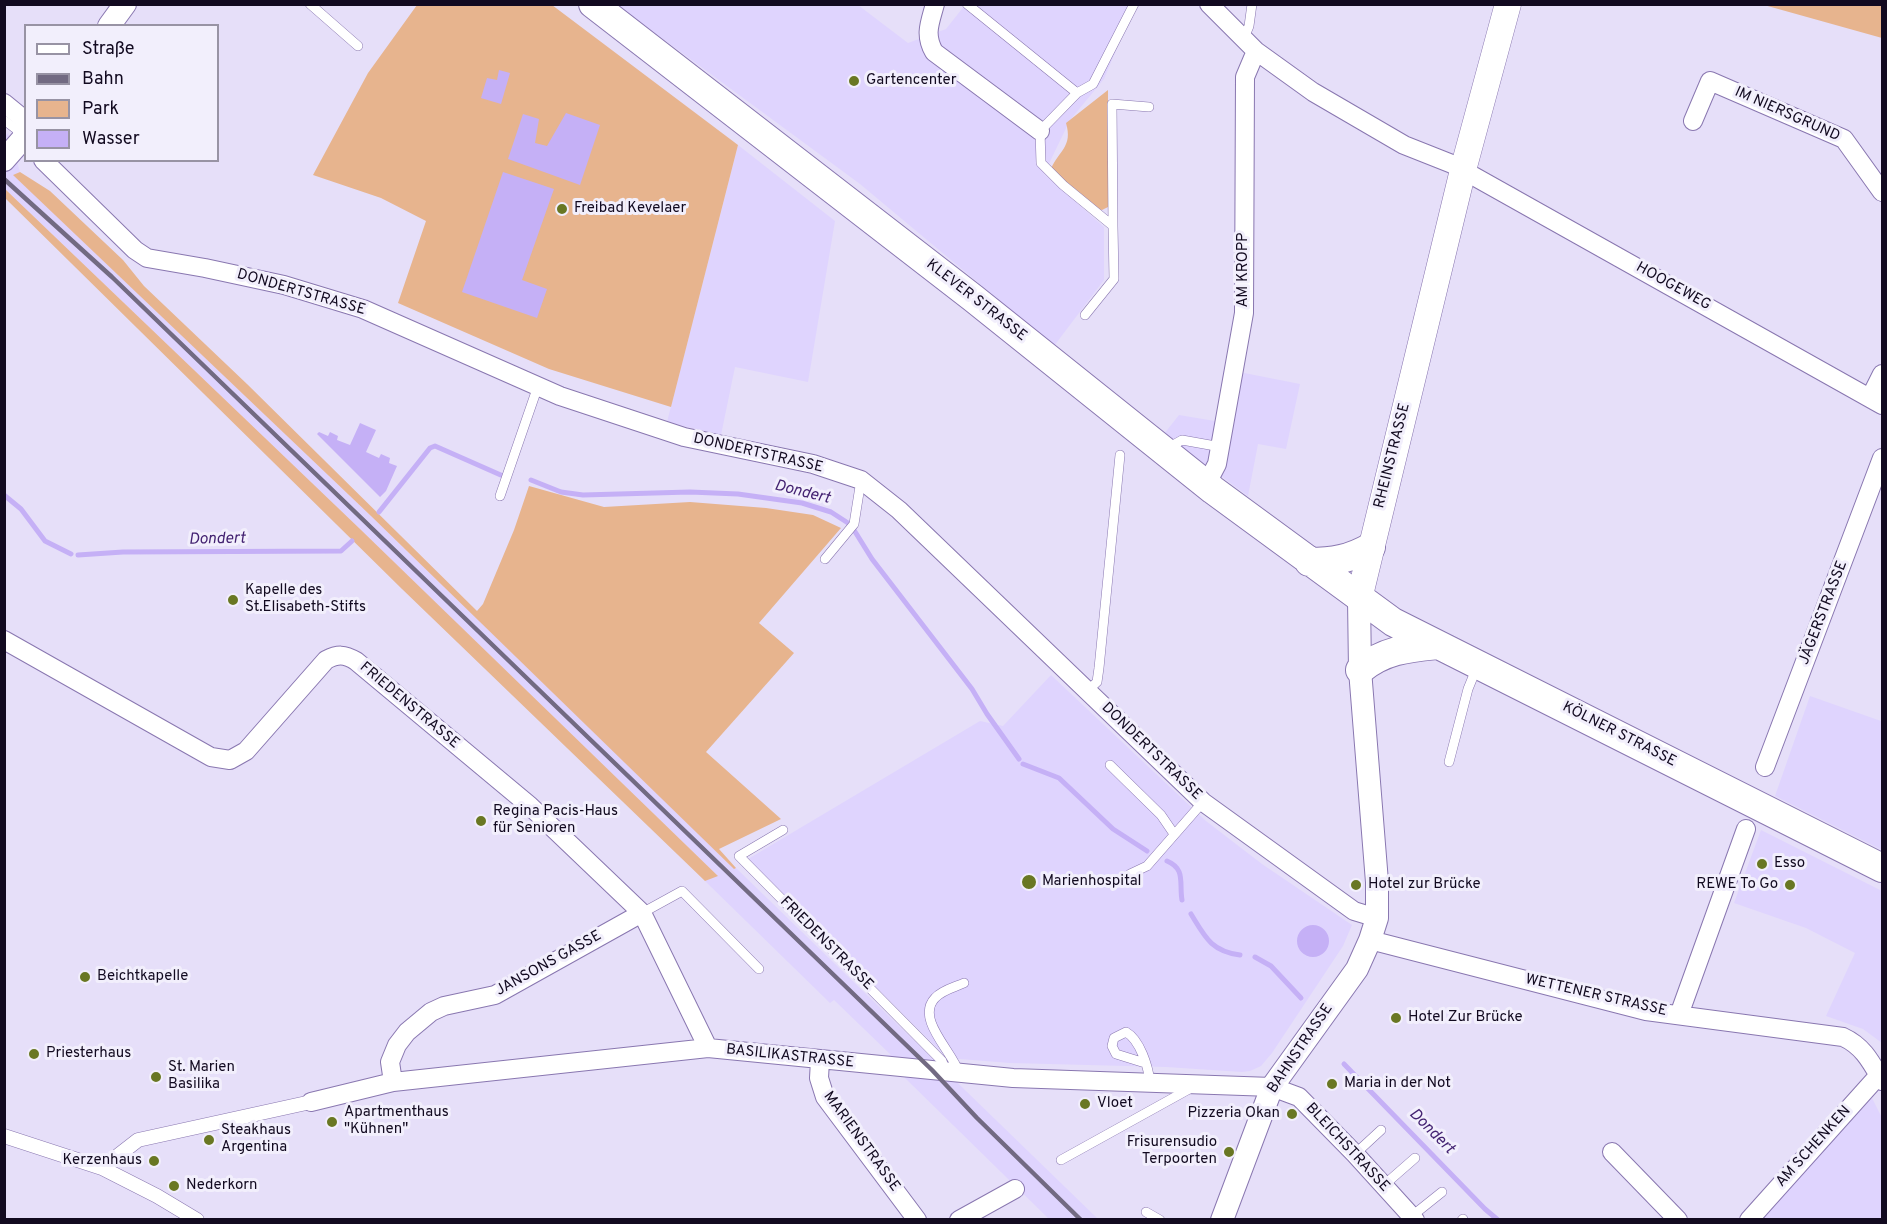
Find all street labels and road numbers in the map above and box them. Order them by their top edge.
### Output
street label: IM NIERSGRUND [1732,84,1842,146]
street label: AM KROPP [1235,232,1253,308]
street label: KLEVER STRASSE [922,256,1030,346]
street label: HOOGEWEG [1632,259,1714,315]
street label: DONDERTSTRASSE [235,266,367,320]
street label: RHEINSTRASSE [1371,401,1415,511]
street label: DONDERTSTRASSE [691,430,825,478]
street label: JÄGERSTRASSE [1796,558,1852,668]
street label: FRIEDENSTRASSE [355,659,463,753]
street label: DONDERTSTRASSE [1097,699,1205,805]
street label: KÖLNER STRASSE [1559,699,1679,771]
street label: FRIEDENSTRASSE [775,893,877,995]
street label: JANSONS GASSE [493,928,605,1000]
street label: WETTENER STRASSE [1524,971,1668,1021]
street label: BAHNSTRASSE [1264,1001,1338,1097]
street label: BASILIKASTRASSE [725,1041,855,1073]
street label: MARIENSTRASSE [819,1089,903,1195]
street label: BLEICHSTRASSE [1301,1100,1393,1196]
street label: AM SCHENKEN [1773,1103,1855,1191]

